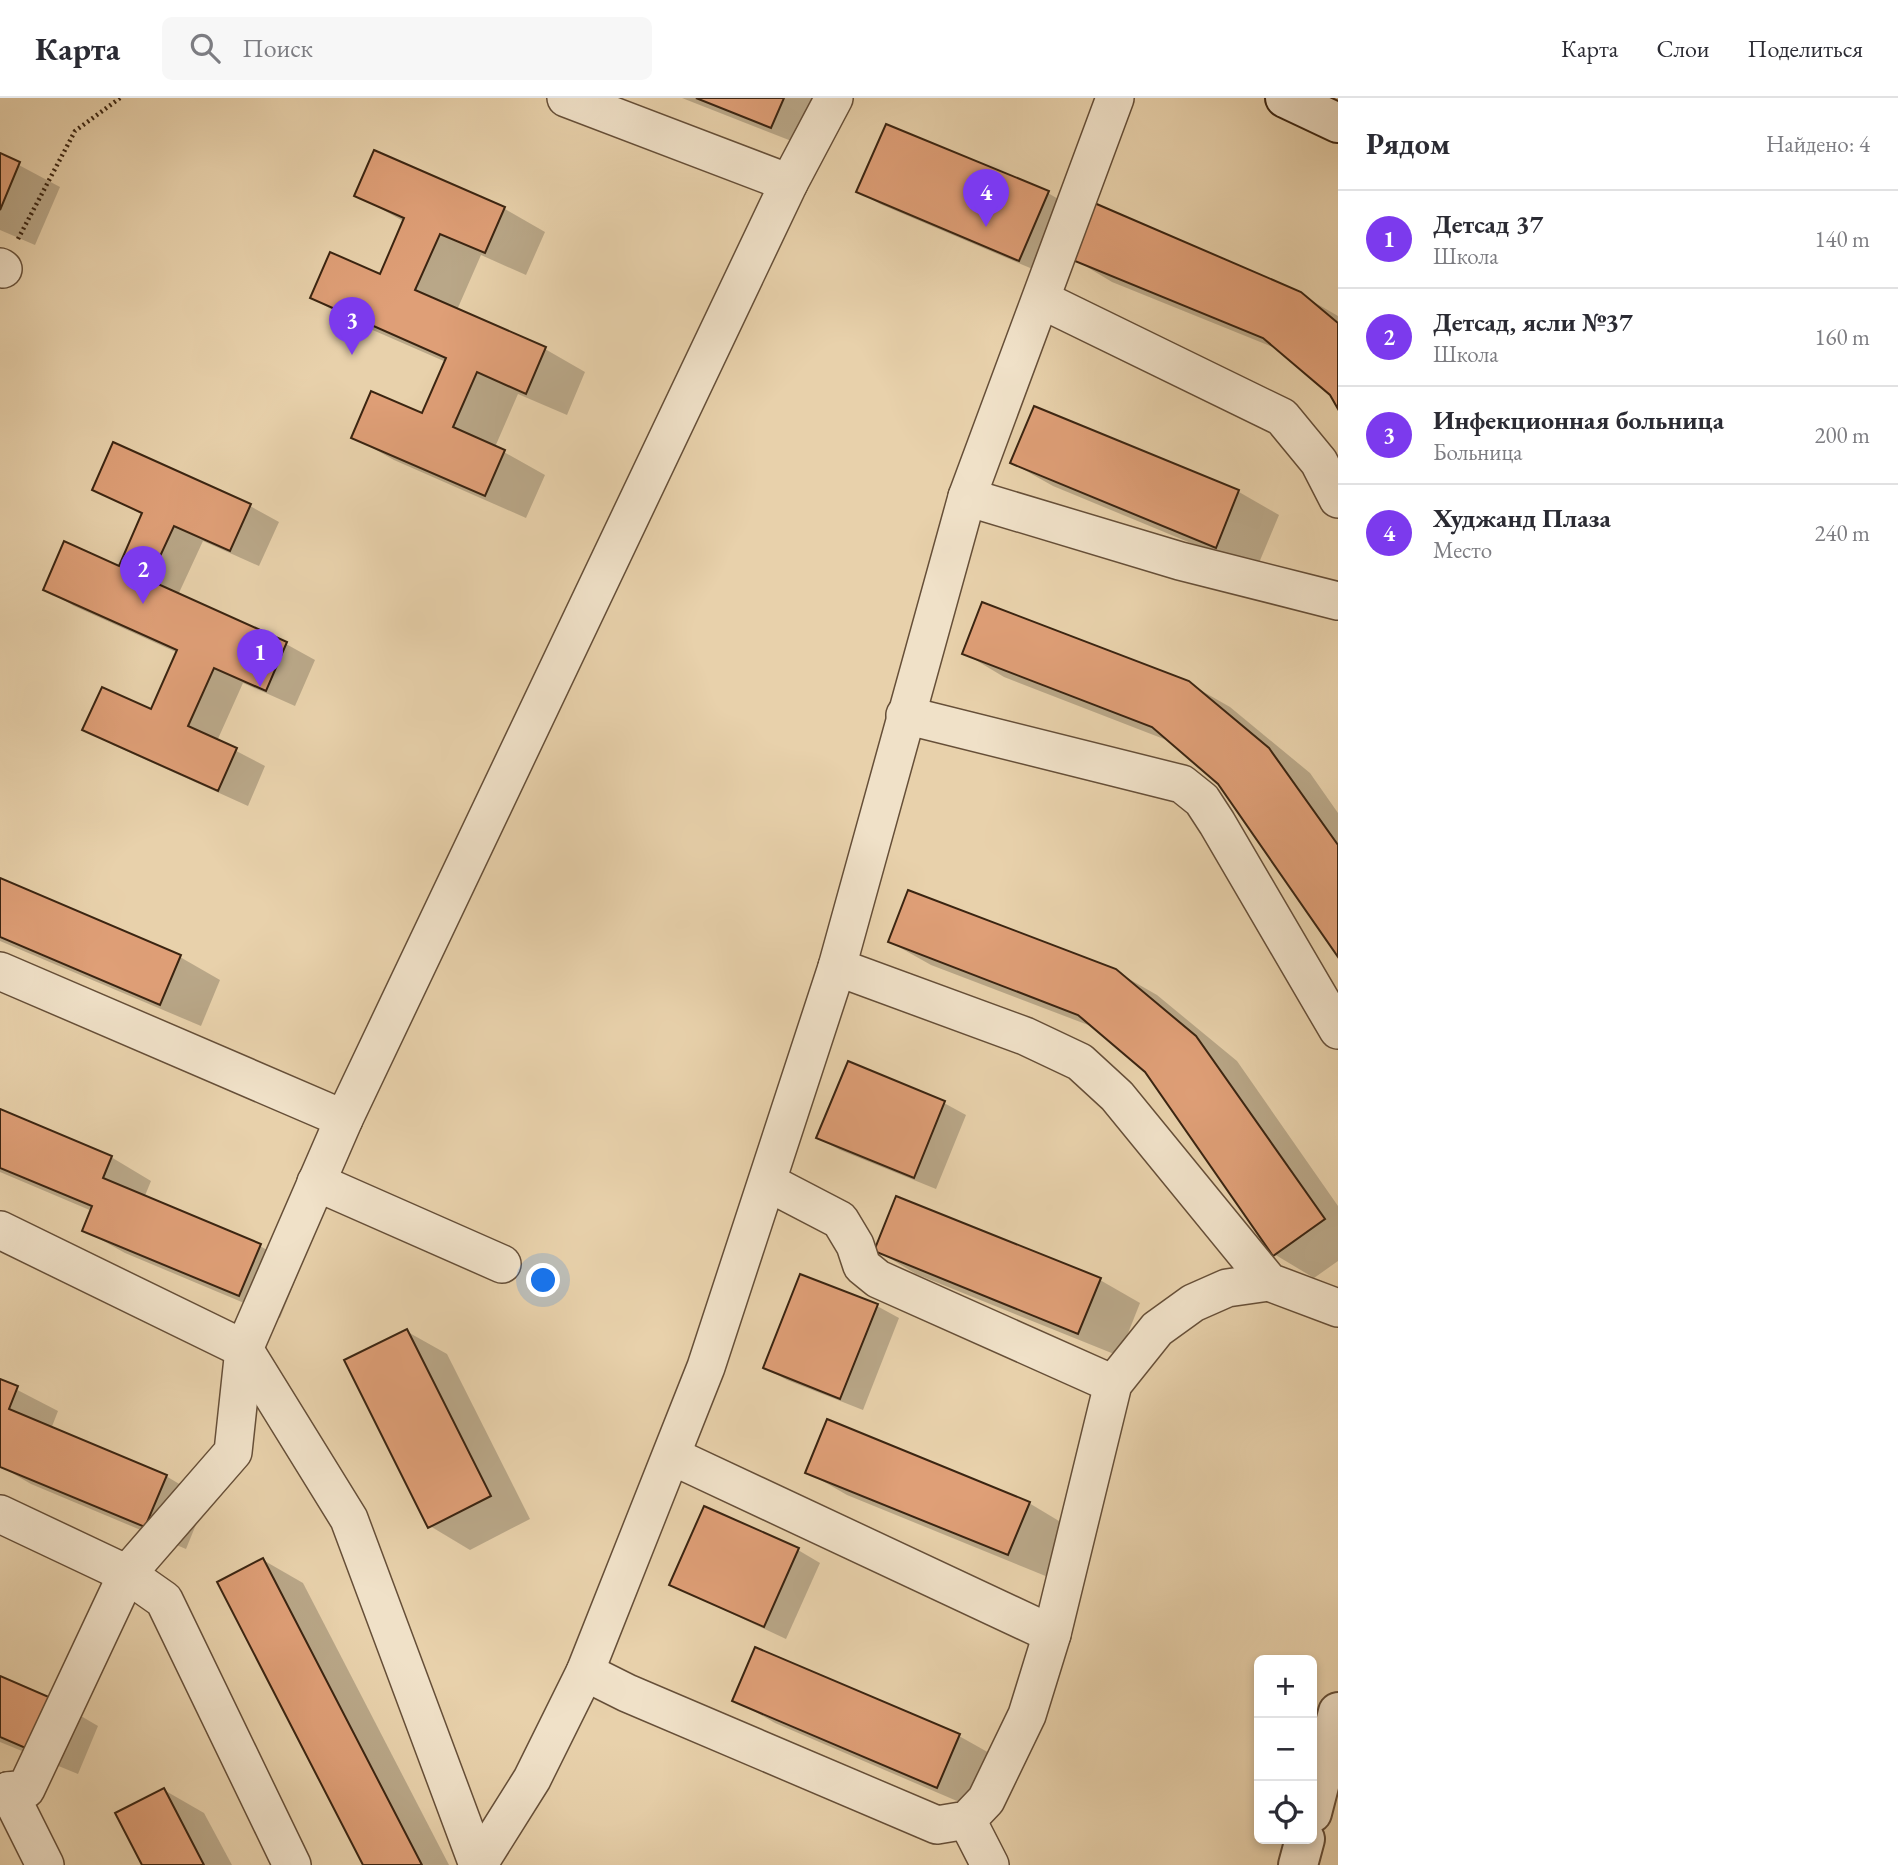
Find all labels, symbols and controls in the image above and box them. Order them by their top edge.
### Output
search box [162,17,652,80]
text: Карта [35,27,120,70]
icon: search [186,29,224,67]
text: Поиск [242,31,313,65]
text: Карта [1561,33,1618,64]
text: Слои [1656,33,1710,64]
text: Поделиться [1748,33,1863,64]
text: Рядом [1366,124,1450,163]
text: Найдено: 4 [1766,129,1870,159]
pin: 4 [963,169,1009,227]
text: Детсад 37 [1433,207,1543,241]
text: 1 [1383,224,1395,254]
text: 140 m [1814,224,1870,254]
text: Школа [1433,241,1498,271]
pin: 3 [329,297,375,355]
text: Детсад, ясли №37 [1433,305,1633,339]
text: 2 [1383,322,1395,352]
text: 160 m [1814,322,1870,352]
text: Школа [1433,339,1498,369]
text: Инфекционная больница [1433,403,1724,437]
text: 3 [1383,420,1395,450]
text: 200 m [1814,420,1870,450]
text: Больница [1433,437,1522,467]
text: Худжанд Плаза [1433,501,1611,535]
text: 4 [1383,518,1395,548]
text: 240 m [1814,518,1870,548]
text: Место [1433,535,1492,565]
pin: 2 [120,546,166,604]
pin: 1 [237,629,283,687]
your location [526,1263,560,1297]
map controls [1254,1655,1317,1844]
button: + [1254,1655,1317,1718]
button: − [1254,1718,1317,1781]
button: locate [1254,1781,1317,1844]

